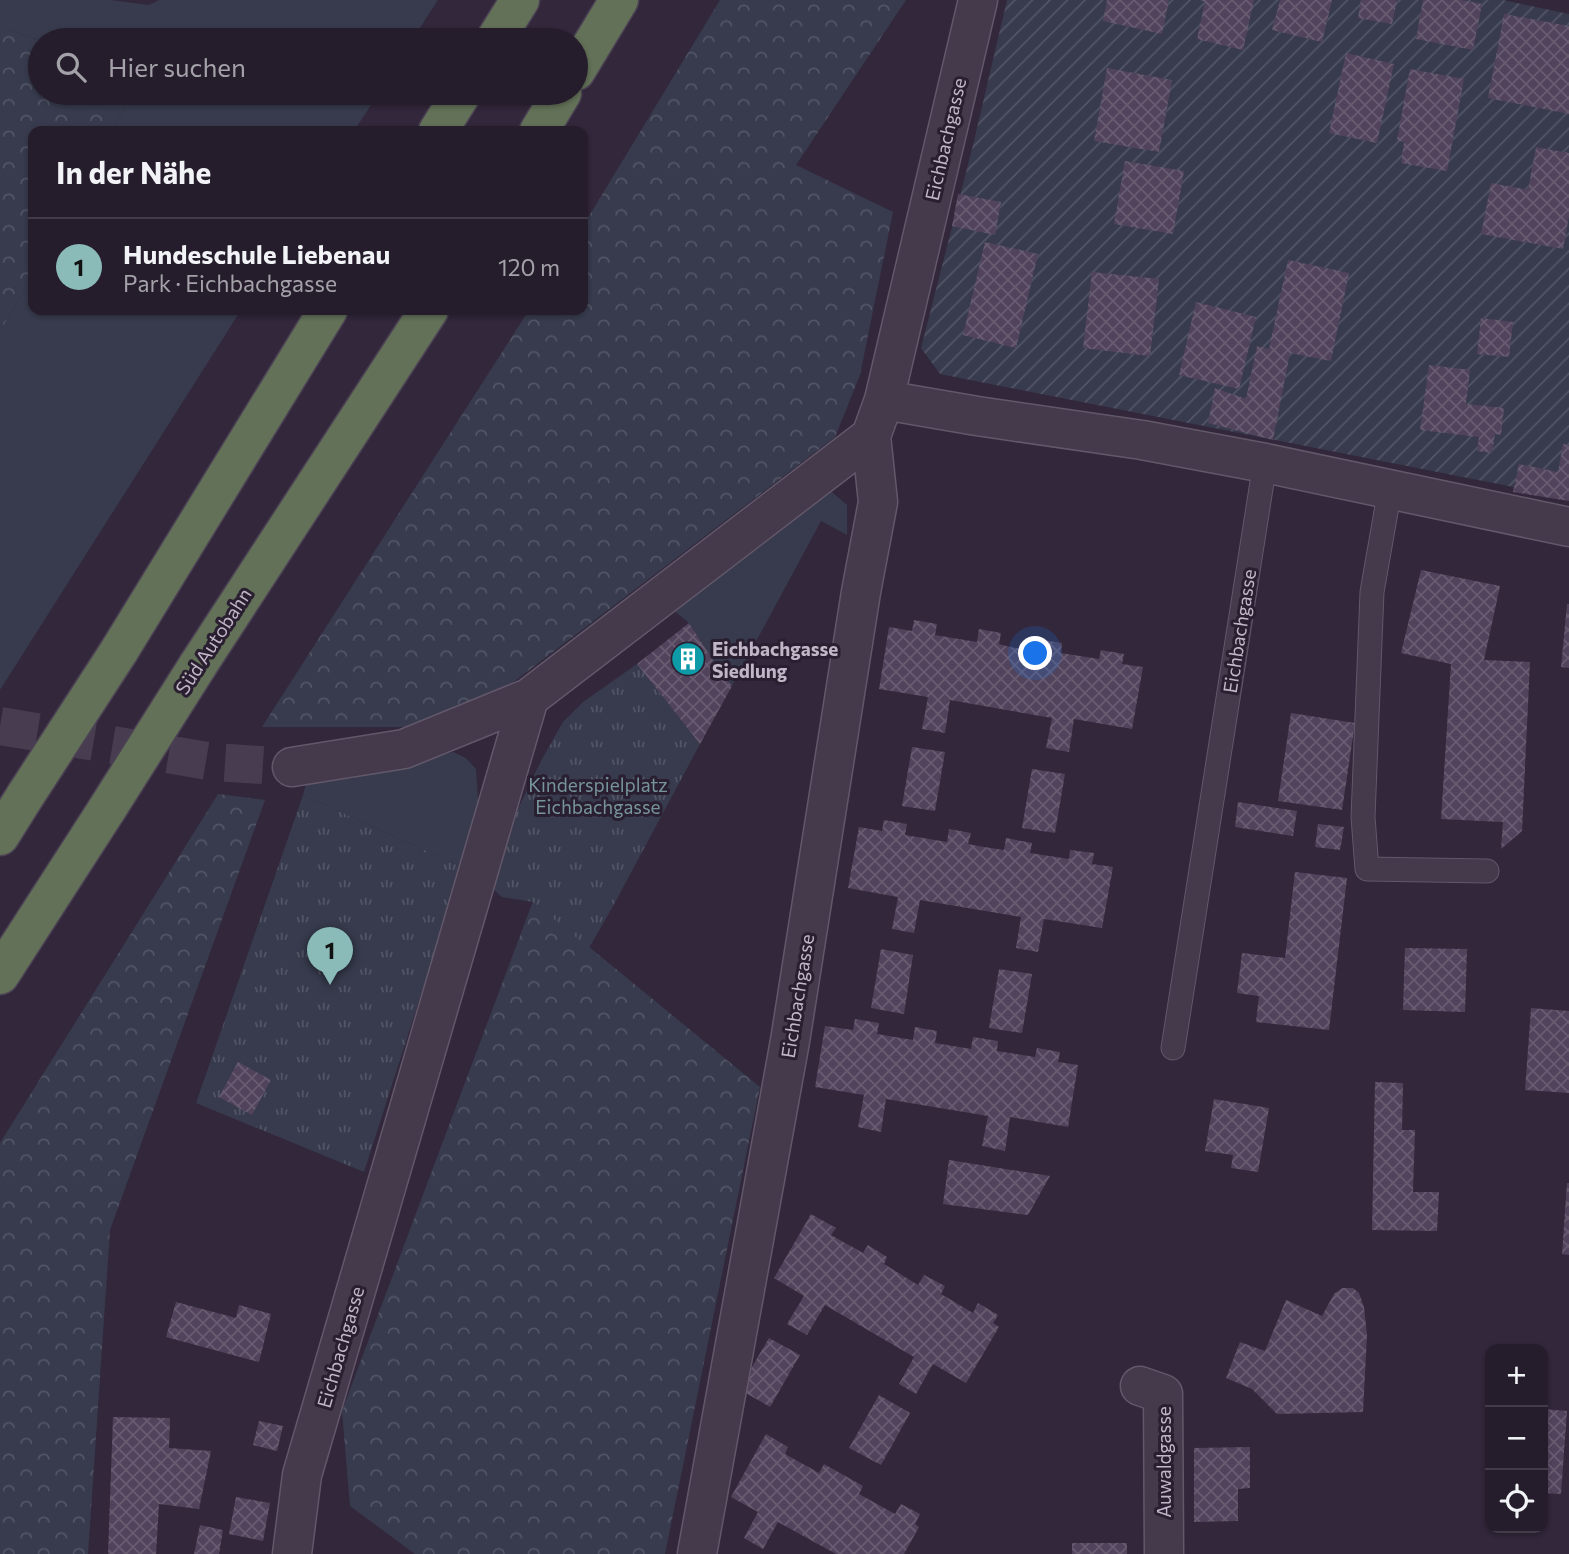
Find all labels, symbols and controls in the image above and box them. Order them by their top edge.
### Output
search box [28,28,588,105]
icon: search [52,48,90,86]
text: Hier suchen [108,51,246,82]
street label: Eichbachgasse [920,75,970,203]
text: In der Nähe [56,153,211,190]
text: Hundeschule Liebenau [123,238,390,269]
text: 1 [74,253,84,281]
text: 120 m [498,253,560,281]
text: Park · Eichbachgasse [123,269,337,297]
street label: Eichbachgasse [1218,567,1260,695]
street label: Süd Autobahn [170,584,256,698]
your location [1018,636,1052,670]
place label: Eichbachgasse Siedlung [712,637,838,682]
building icon: Eichbachgasse Siedlung [669,640,707,678]
park label: Kinderspielplatz Eichbachgasse [528,773,668,818]
pin: 1 [307,927,353,985]
street label: Eichbachgasse [776,932,818,1060]
street label: Eichbachgasse [312,1284,368,1410]
map controls [1485,1344,1548,1533]
button: + [1485,1344,1548,1407]
street label: Auwaldgasse [1152,1406,1175,1518]
button: − [1485,1407,1548,1470]
button: locate [1485,1470,1548,1533]

